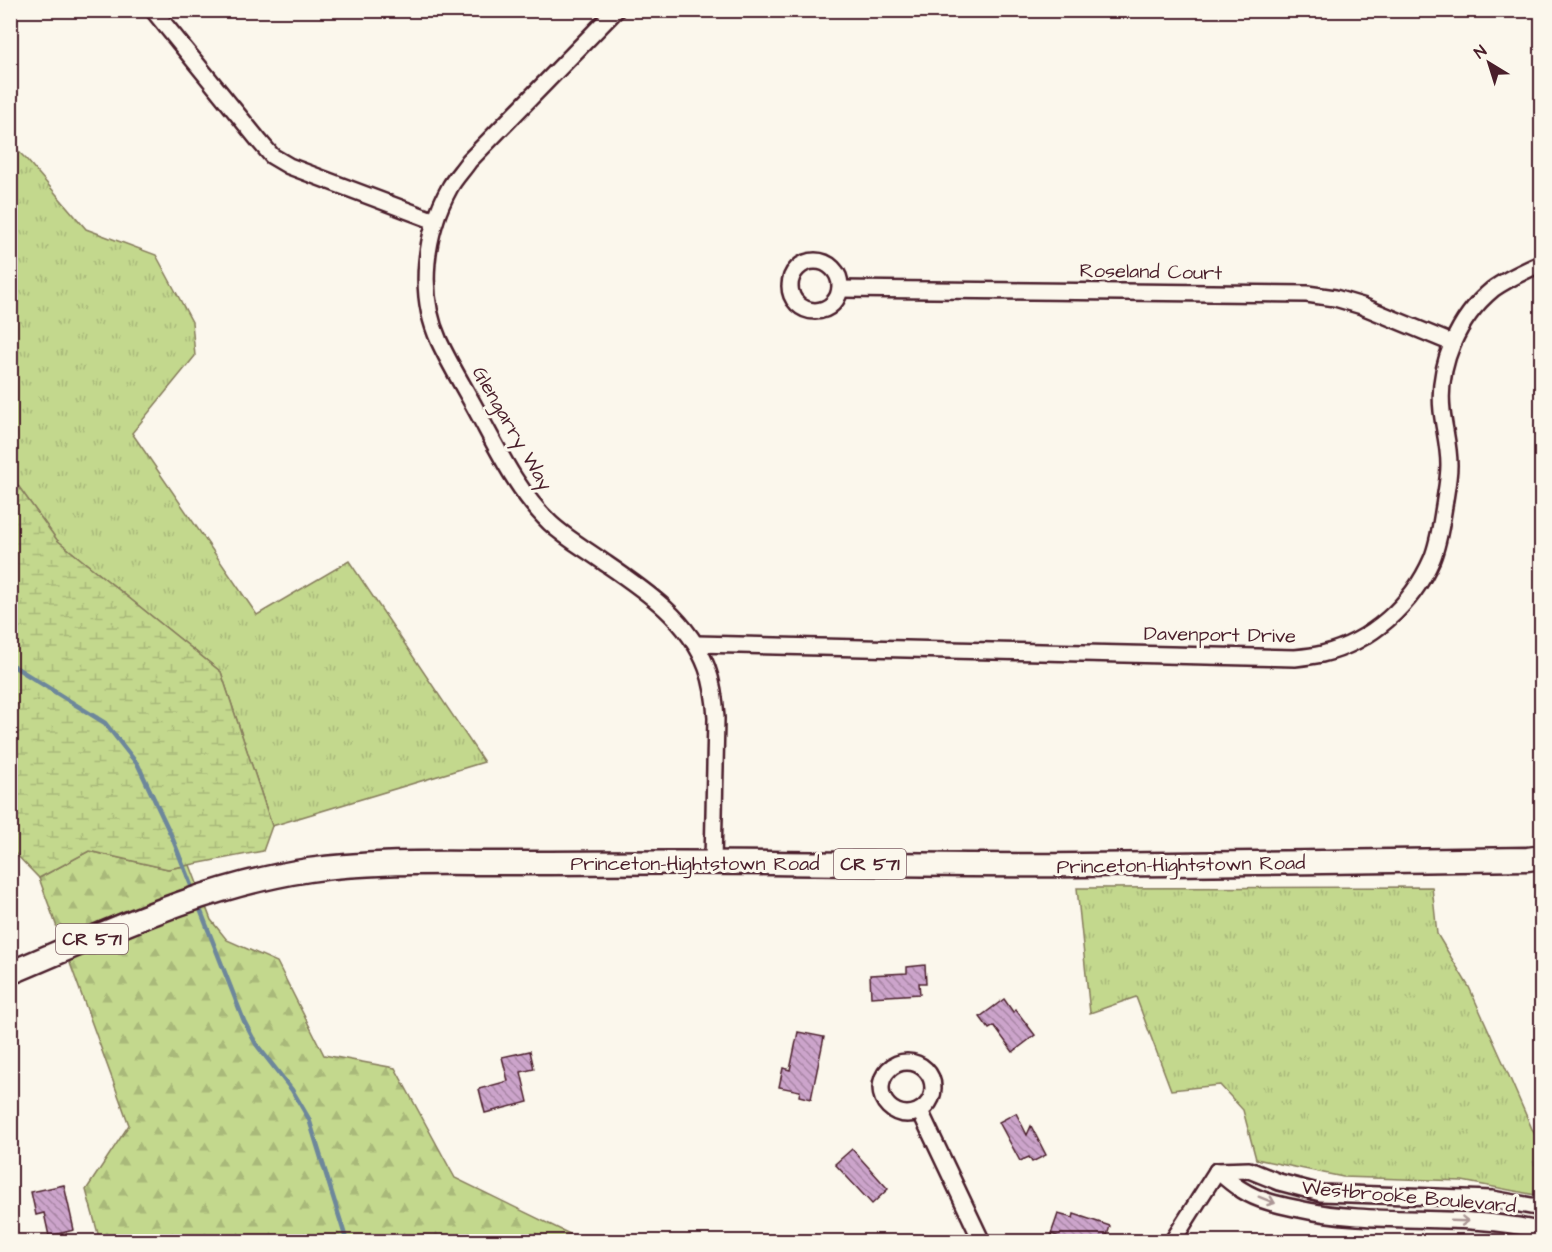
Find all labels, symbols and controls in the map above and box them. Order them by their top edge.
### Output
north arrow [1459,33,1519,93]
text: N [1470,40,1491,64]
street label: Roseland Court [1079,257,1223,287]
street label: Glengarry Way [464,361,559,496]
street label: Davenport Drive [1144,620,1296,650]
road number: CR 571 [834,849,906,879]
street label: Princeton-Hightstown Road [1056,849,1306,882]
street label: Princeton-Hightstown Road [571,850,819,879]
road number: CR 571 [56,924,128,954]
street label: Westbrooke Boulevard [1301,1174,1517,1220]
one-way arrow [1257,1195,1275,1206]
one-way arrow [1449,1215,1469,1227]

